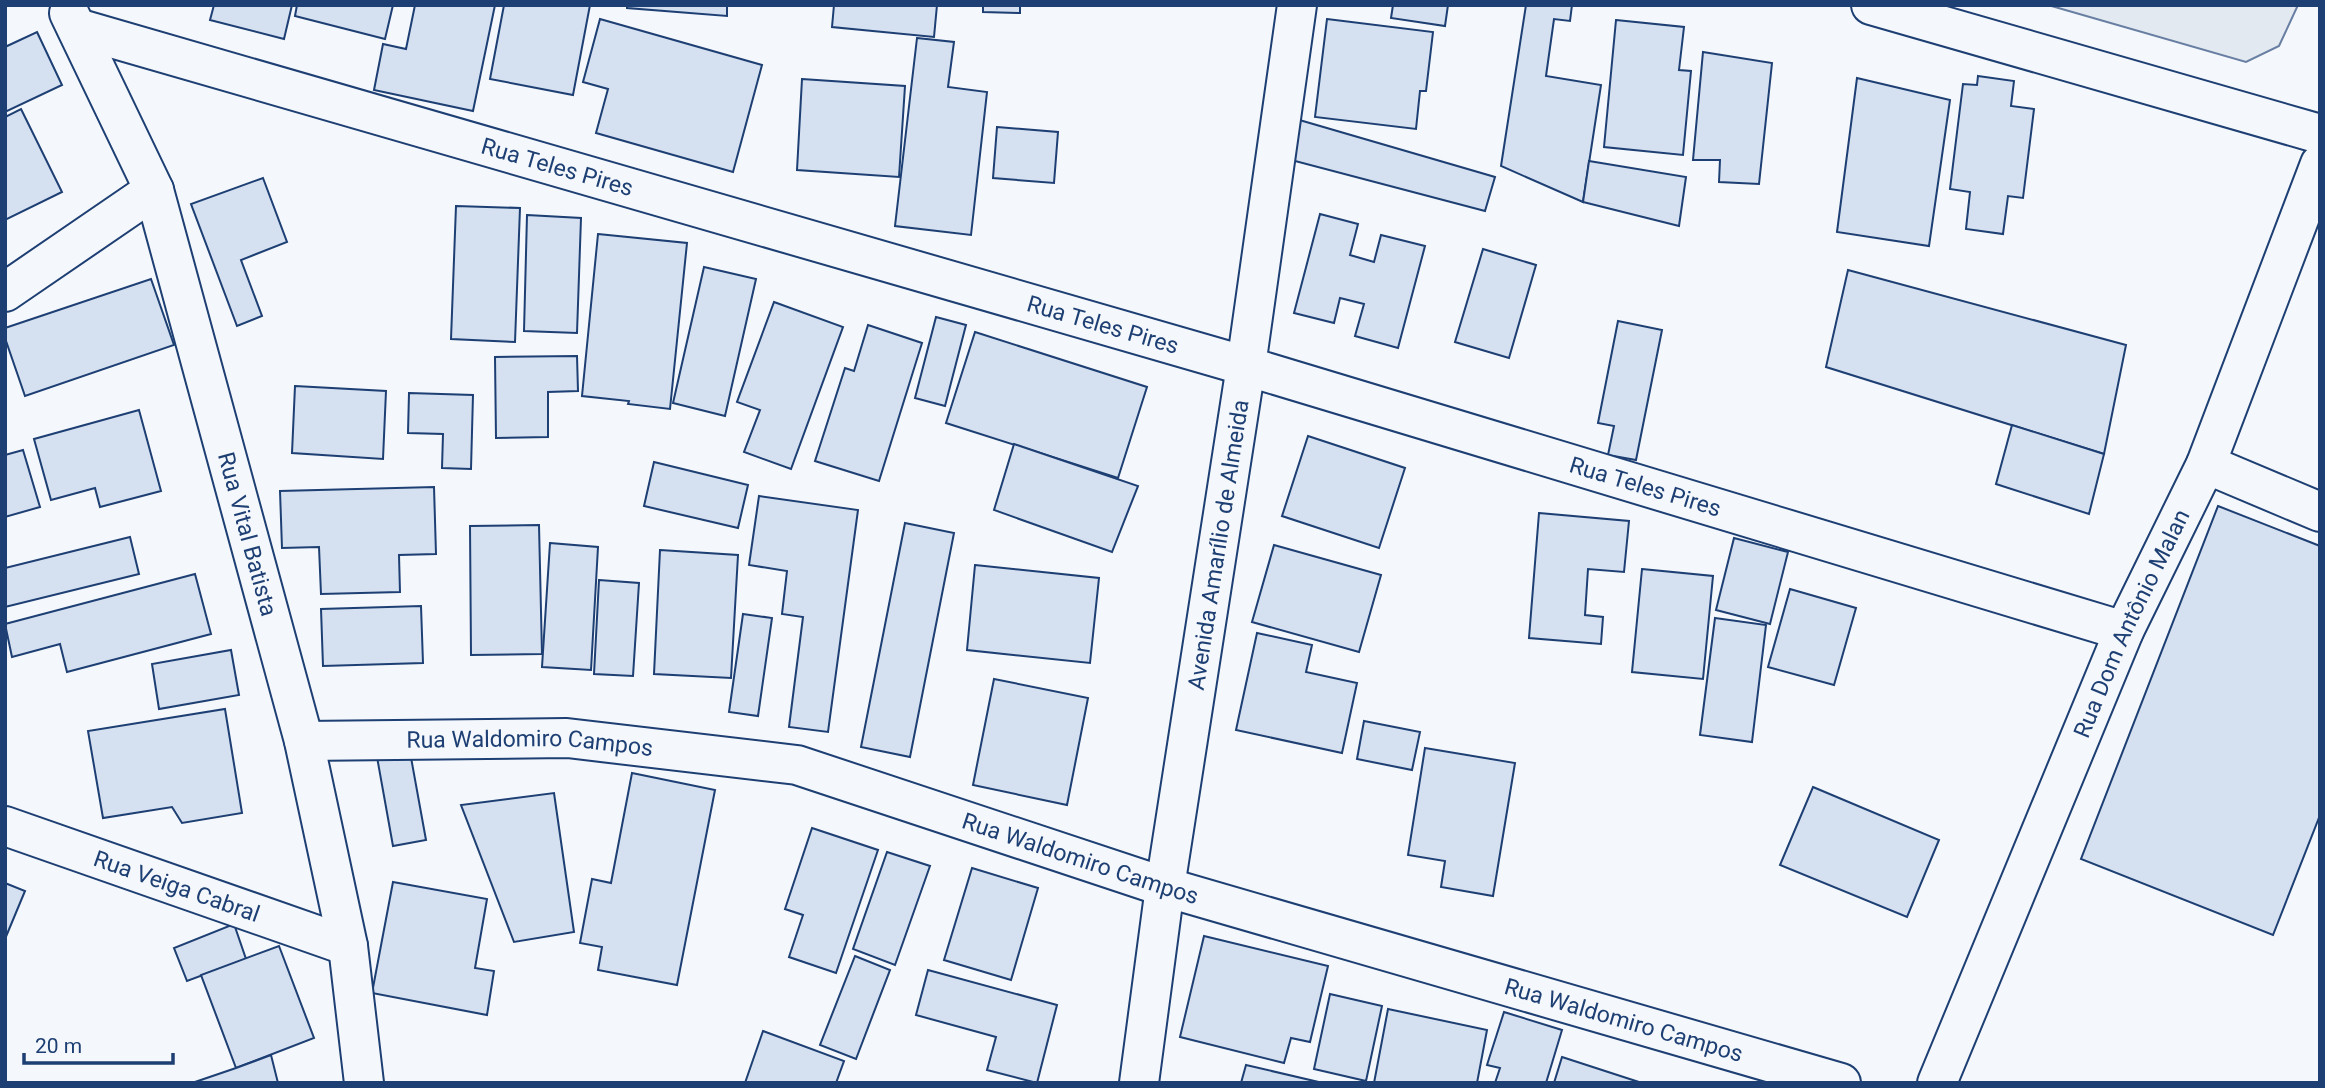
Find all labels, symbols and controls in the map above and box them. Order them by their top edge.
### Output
street label: Rua Teles Pires [478,132,636,202]
street label: Rua Teles Pires [1024,290,1182,359]
street label: Avenida Amarílio de Almeida [1182,398,1254,692]
street label: Rua Vital Batista [213,449,283,619]
street label: Rua Teles Pires [1566,451,1724,522]
street label: Rua Dom Antônio Malan [2068,505,2195,742]
street label: Rua Waldomiro Campos [406,724,655,762]
street label: Rua Waldomiro Campos [959,807,1202,910]
street label: Rua Veiga Cabral [90,845,263,928]
street label: Rua Waldomiro Campos [1501,973,1746,1067]
scale bar [24,1021,173,1066]
text: 20 m [35,1034,82,1058]

